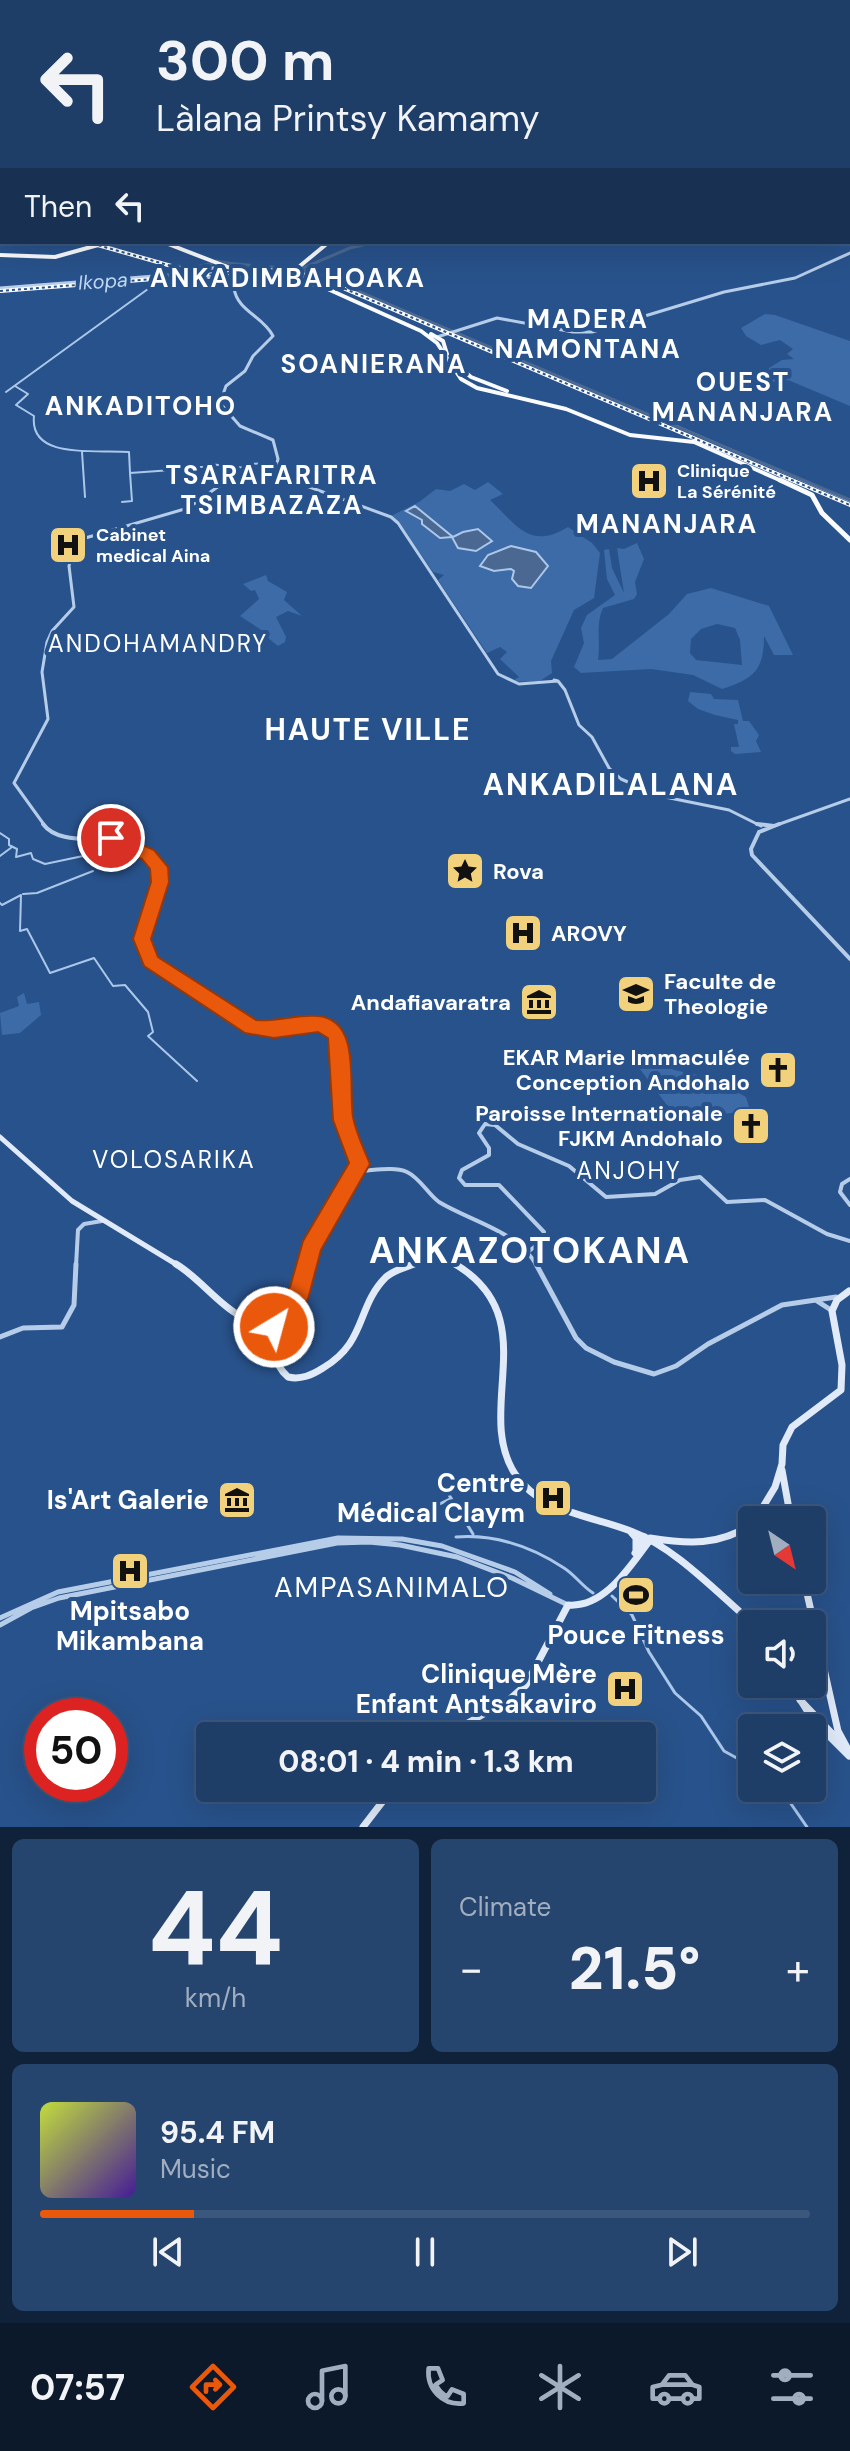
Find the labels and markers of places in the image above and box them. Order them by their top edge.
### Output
place label: Clinique La Sérénité [677,459,776,504]
hospital icon: Clinique La Sérénité [628,460,670,502]
place label: Cabinet medical Aina [96,523,210,568]
hospital icon: Cabinet medical Aina [47,524,89,566]
pin [77,804,145,872]
place icon: Rova [444,850,486,892]
place label: Rova [493,857,544,886]
hospital icon: AROVY [502,912,544,954]
place label: AROVY [551,919,627,948]
place label: Faculte de Theologie [664,967,776,1021]
school or university icon: Faculte de Theologie [615,973,657,1015]
museum icon: Andafiavaratra [518,981,560,1023]
place label: Andafiavaratra [351,988,511,1017]
place label: EKAR Marie Immaculée Conception Andohalo [503,1043,750,1097]
church icon: EKAR Marie Immaculée Conception Andohalo [757,1049,799,1091]
place label: Paroisse Internationale FJKM Andohalo [475,1099,723,1153]
church icon: Paroisse Internationale FJKM Andohalo [730,1105,772,1147]
place label: Centre Médical Claym [337,1466,525,1530]
hospital icon: Centre Médical Claym [532,1477,574,1519]
museum icon: Is'Art Galerie [216,1479,258,1521]
place label: Is'Art Galerie [47,1483,209,1517]
hospital icon: Mpitsabo Mikambana [109,1550,151,1592]
sports icon: Pouce Fitness [615,1574,657,1616]
place label: Mpitsabo Mikambana [56,1594,204,1658]
place label: Pouce Fitness [548,1618,724,1652]
place label: Clinique Mère Enfant Antsakaviro [356,1657,597,1721]
hospital icon: Clinique Mère Enfant Antsakaviro [604,1668,646,1710]

